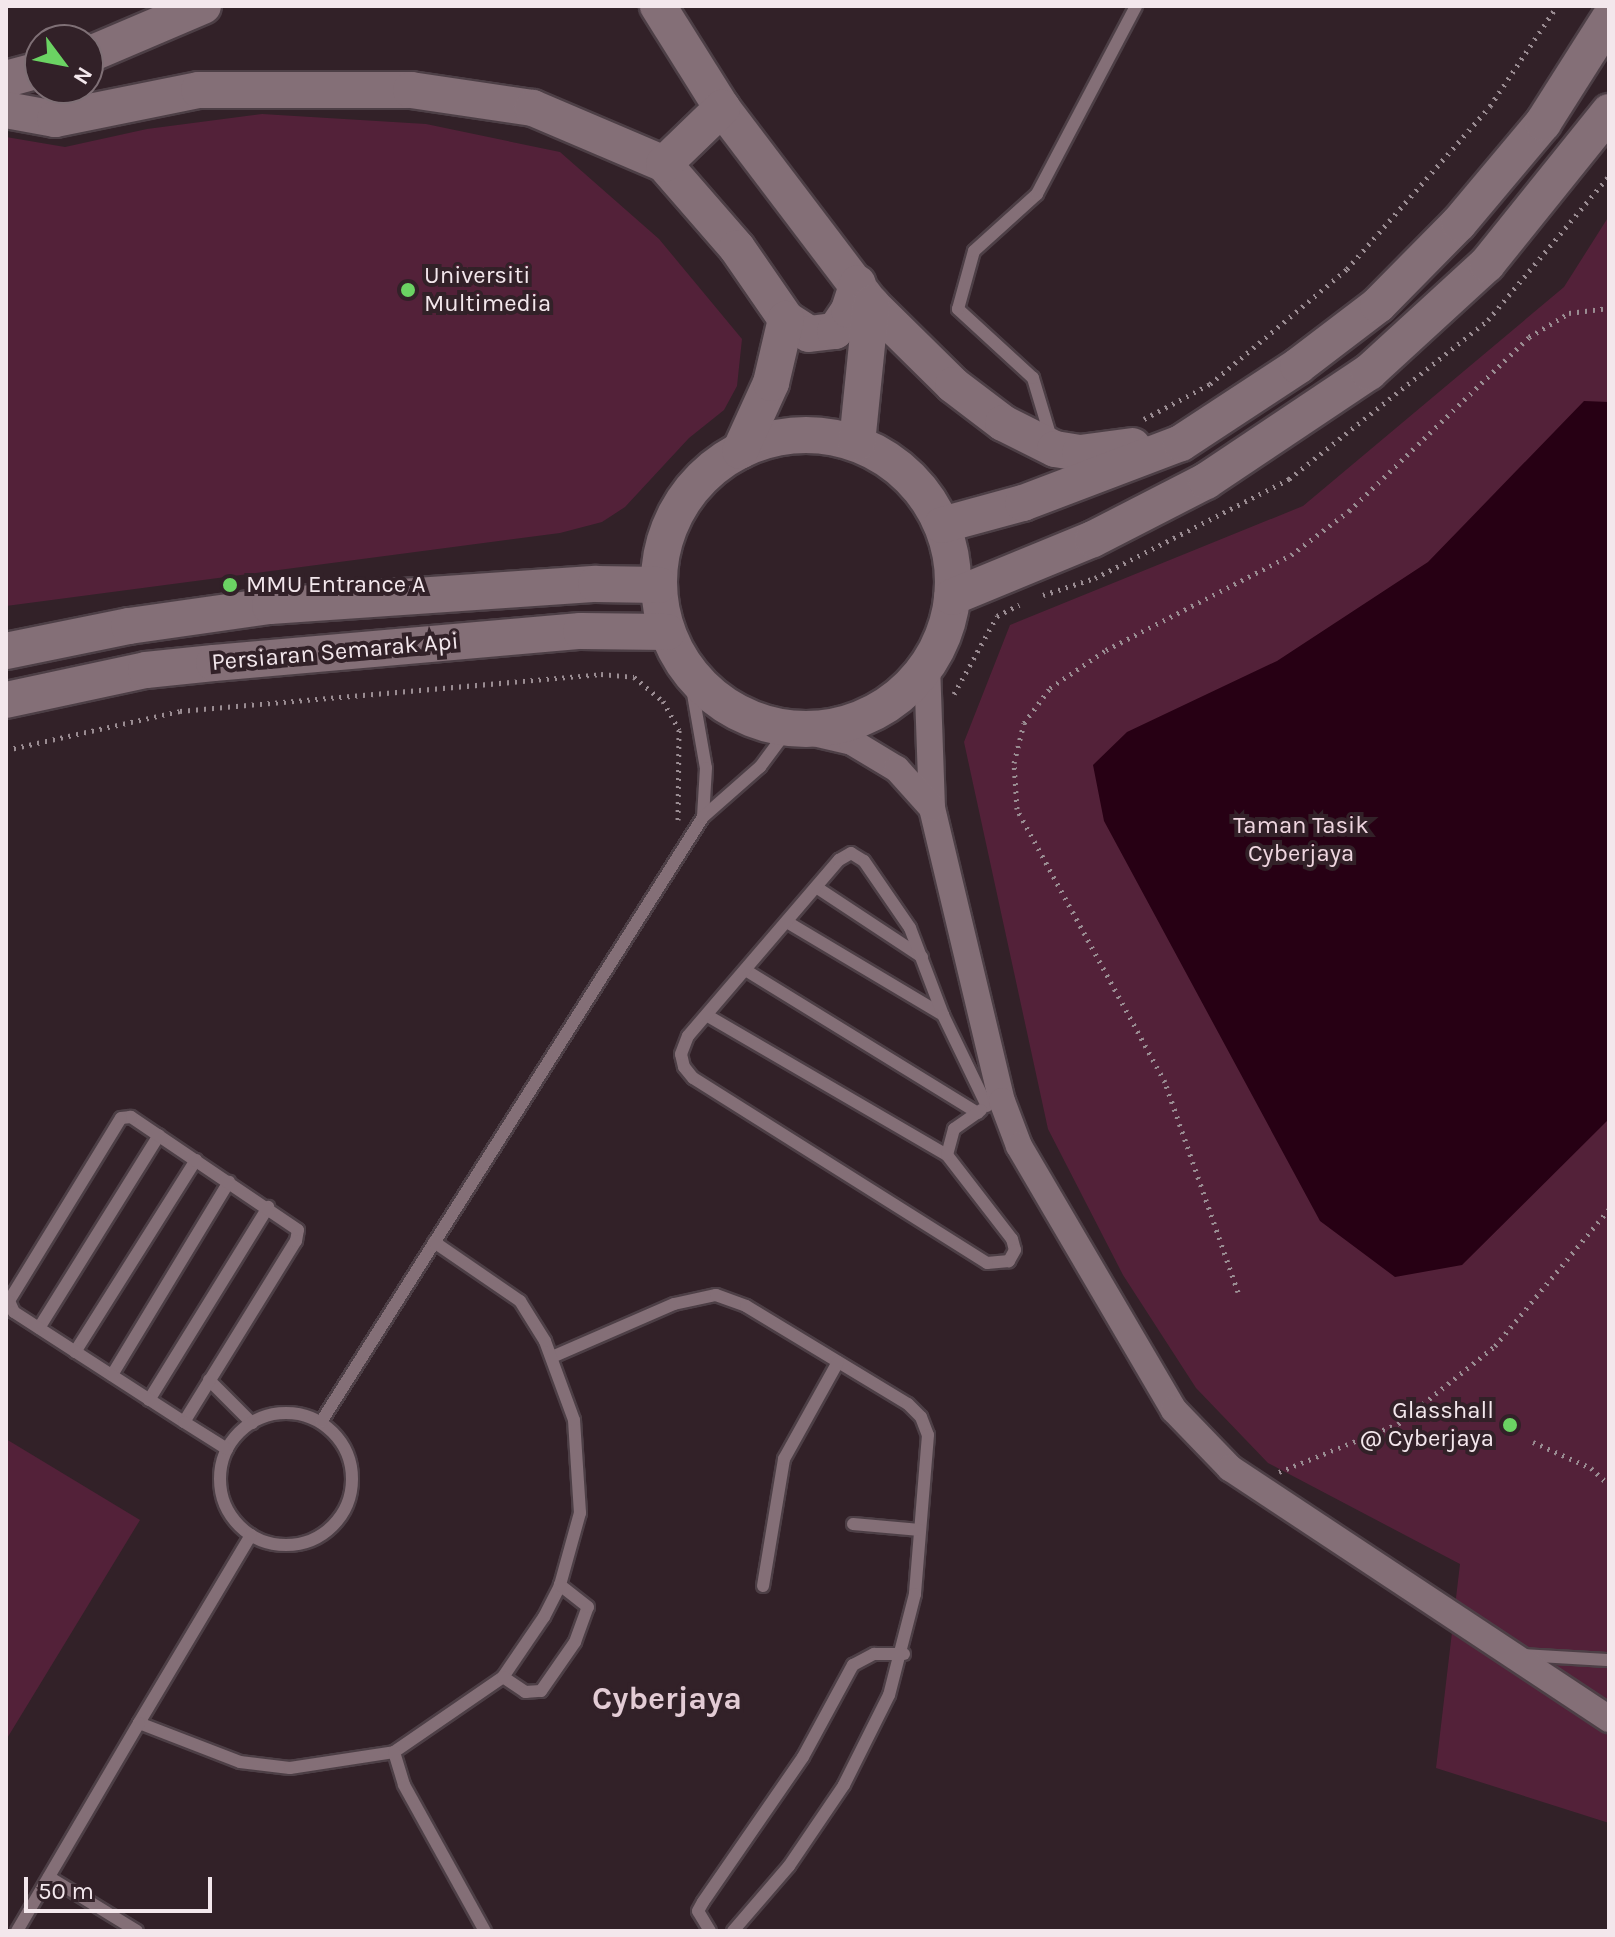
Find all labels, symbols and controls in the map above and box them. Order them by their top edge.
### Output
north arrow [24,24,104,104]
text: N [67,62,98,89]
place label: Universiti Multimedia [424,262,551,318]
marker: Universiti Multimedia [399,281,417,299]
place label: MMU Entrance A [246,571,426,599]
marker: MMU Entrance A [221,576,239,594]
street label: Persiaran Semarak Api [210,627,460,677]
park label: Taman Tasik Cyberjaya [1233,812,1369,868]
place label: Glasshall @ Cyberjaya [1360,1397,1494,1453]
marker: Glasshall @ Cyberjaya [1501,1416,1519,1434]
district label: Cyberjaya [592,1680,742,1718]
scale bar [28,1861,216,1911]
text: 50 m [38,1877,94,1905]

